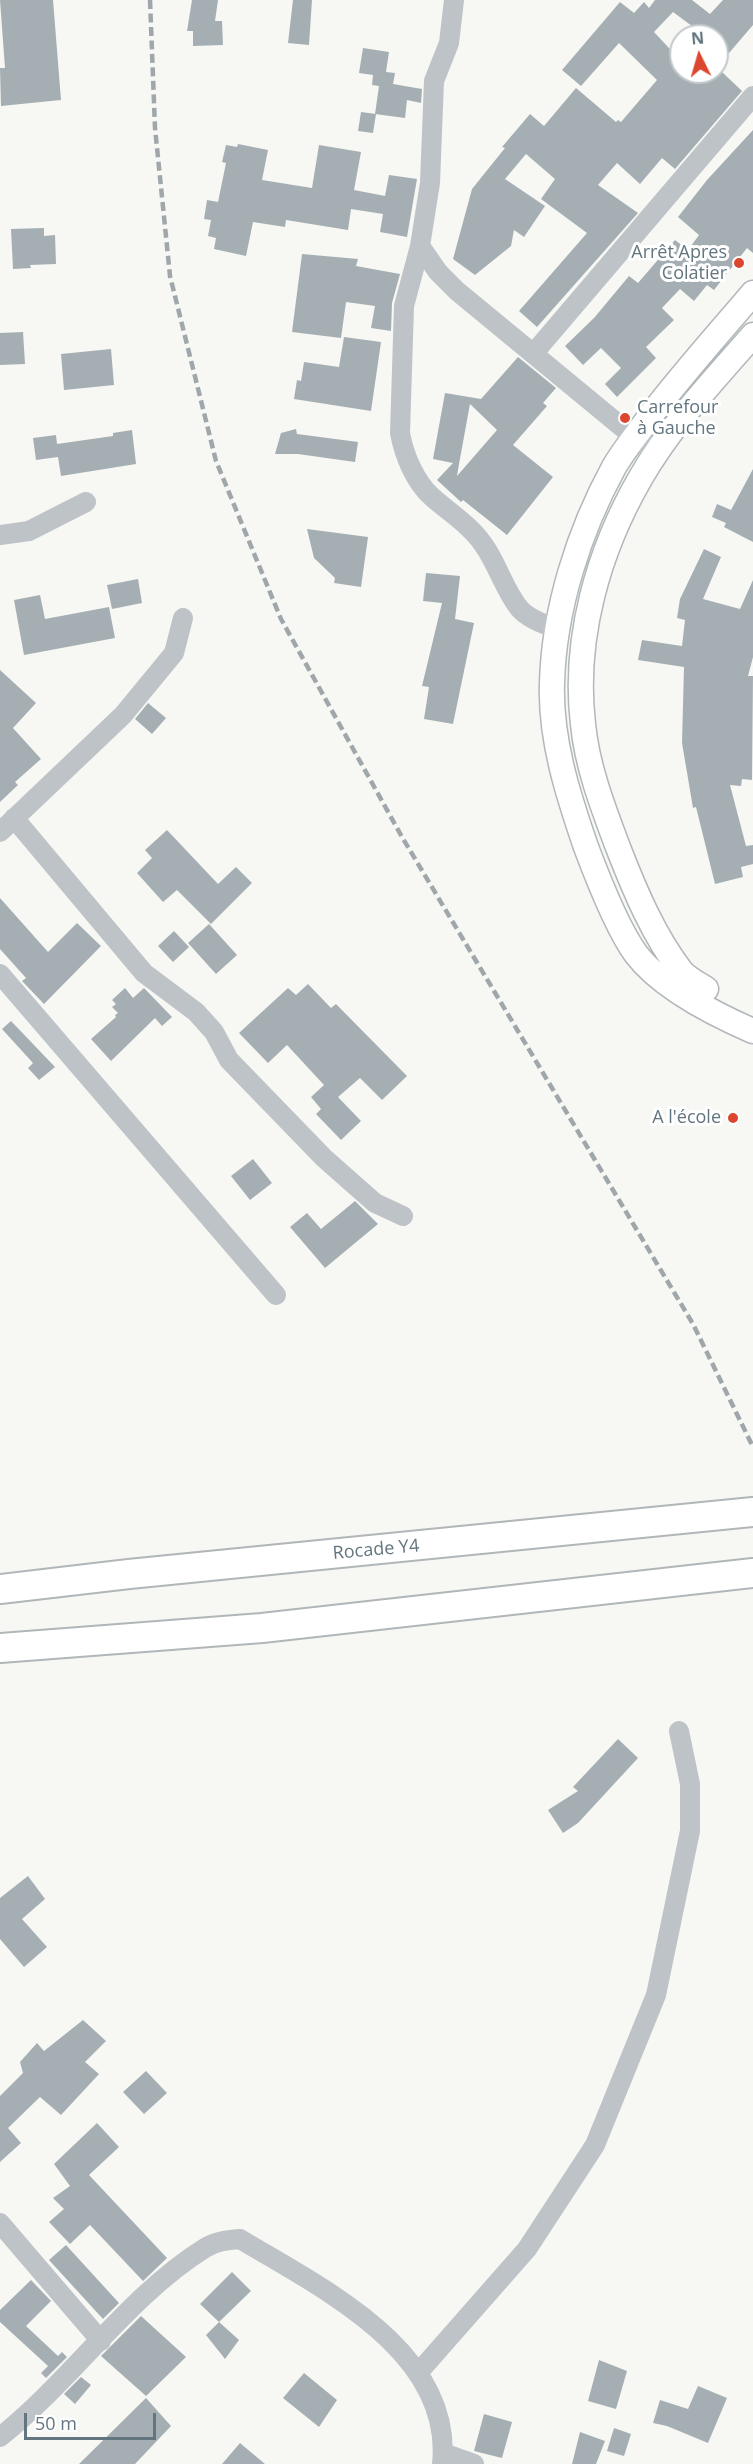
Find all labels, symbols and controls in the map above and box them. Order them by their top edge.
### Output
north arrow [669,24,729,84]
text: N [690,27,705,50]
place label: Arrêt Apres Colatier [631,242,727,284]
marker: Arrêt Apres Colatier [732,256,746,270]
place label: Carrefour à Gauche [637,397,718,440]
marker: Carrefour à Gauche [618,411,632,425]
place label: A l'école [652,1107,721,1129]
marker: A l'école [726,1111,740,1125]
street label: Rocade Y4 [332,1535,420,1565]
scale bar [27,2401,159,2439]
text: 50 m [35,2411,77,2435]

